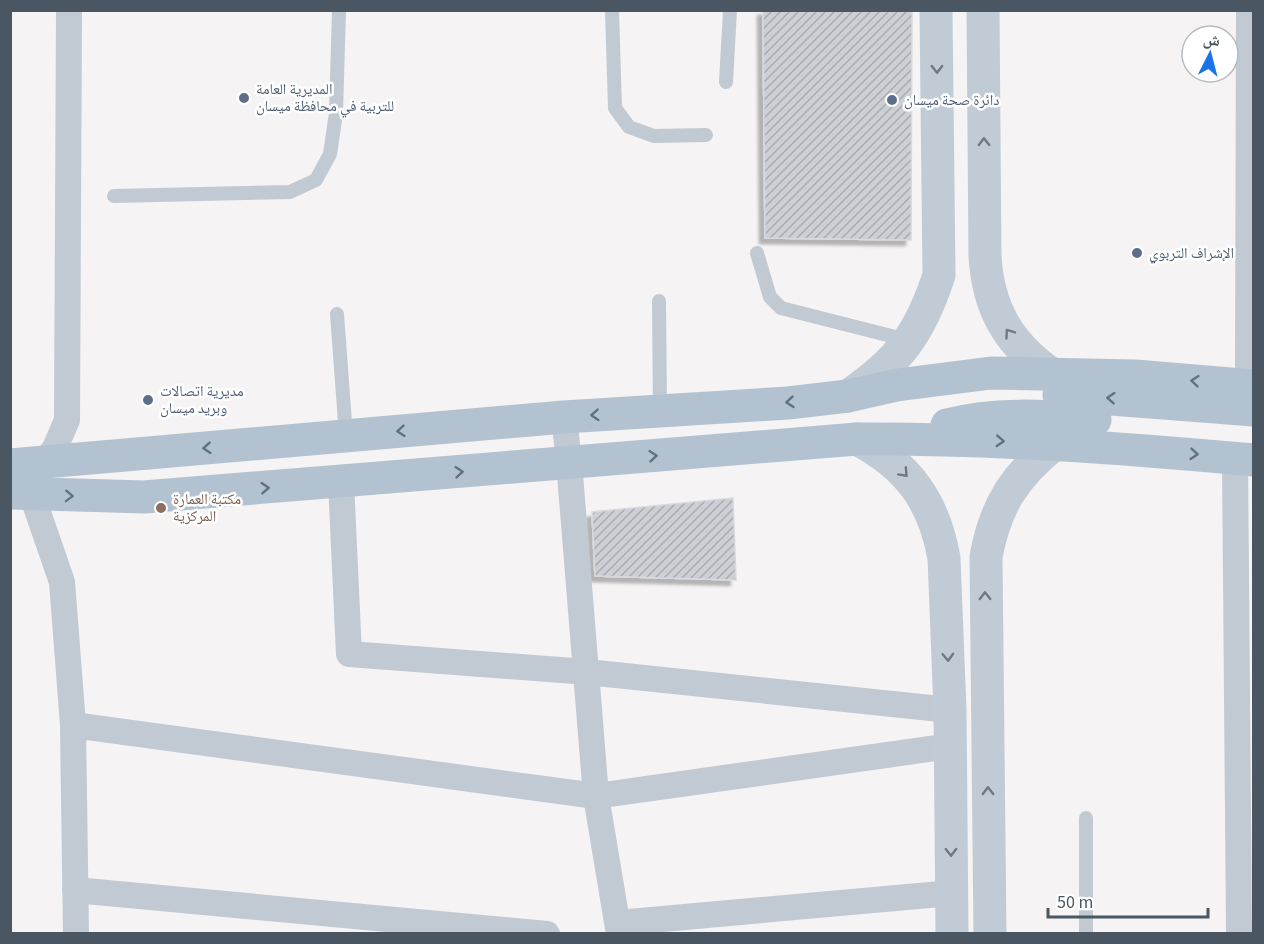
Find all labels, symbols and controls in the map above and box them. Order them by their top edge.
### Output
north arrow [1180,24,1240,84]
text: ش [1202,28,1221,52]
one-way arrow [931,64,943,73]
place label: المديرية العامة للتربية في محافظة ميسان [256,79,394,117]
place label: دائرة صحة ميسان [904,90,999,111]
marker: المديرية العامة للتربية في محافظة ميسان [237,91,251,105]
marker: دائرة صحة ميسان [885,93,899,107]
one-way arrow [978,138,990,147]
place label: الإشراف التربوي [1149,243,1234,264]
marker: الإشراف التربوي [1130,246,1144,260]
one-way arrow [1005,328,1016,339]
one-way arrow [1191,375,1200,388]
place label: مديرية اتصالات وبريد ميسان [160,381,244,419]
one-way arrow [1107,392,1116,405]
marker: مديرية اتصالات وبريد ميسان [141,393,155,407]
one-way arrow [785,395,794,408]
one-way arrow [591,409,600,422]
one-way arrow [396,425,405,438]
one-way arrow [995,434,1004,447]
one-way arrow [202,441,211,454]
one-way arrow [1190,448,1199,461]
one-way arrow [649,450,658,463]
one-way arrow [454,466,464,479]
one-way arrow [897,466,908,477]
one-way arrow [260,481,269,494]
place label: مكتبة العمارة المركزية [173,489,241,527]
one-way arrow [64,490,73,502]
marker: مكتبة العمارة المركزية [154,501,168,515]
one-way arrow [979,592,991,601]
one-way arrow [941,653,954,662]
one-way arrow [982,787,994,796]
one-way arrow [945,848,958,857]
scale bar [1048,881,1208,919]
text: 50 m [1057,890,1093,915]

